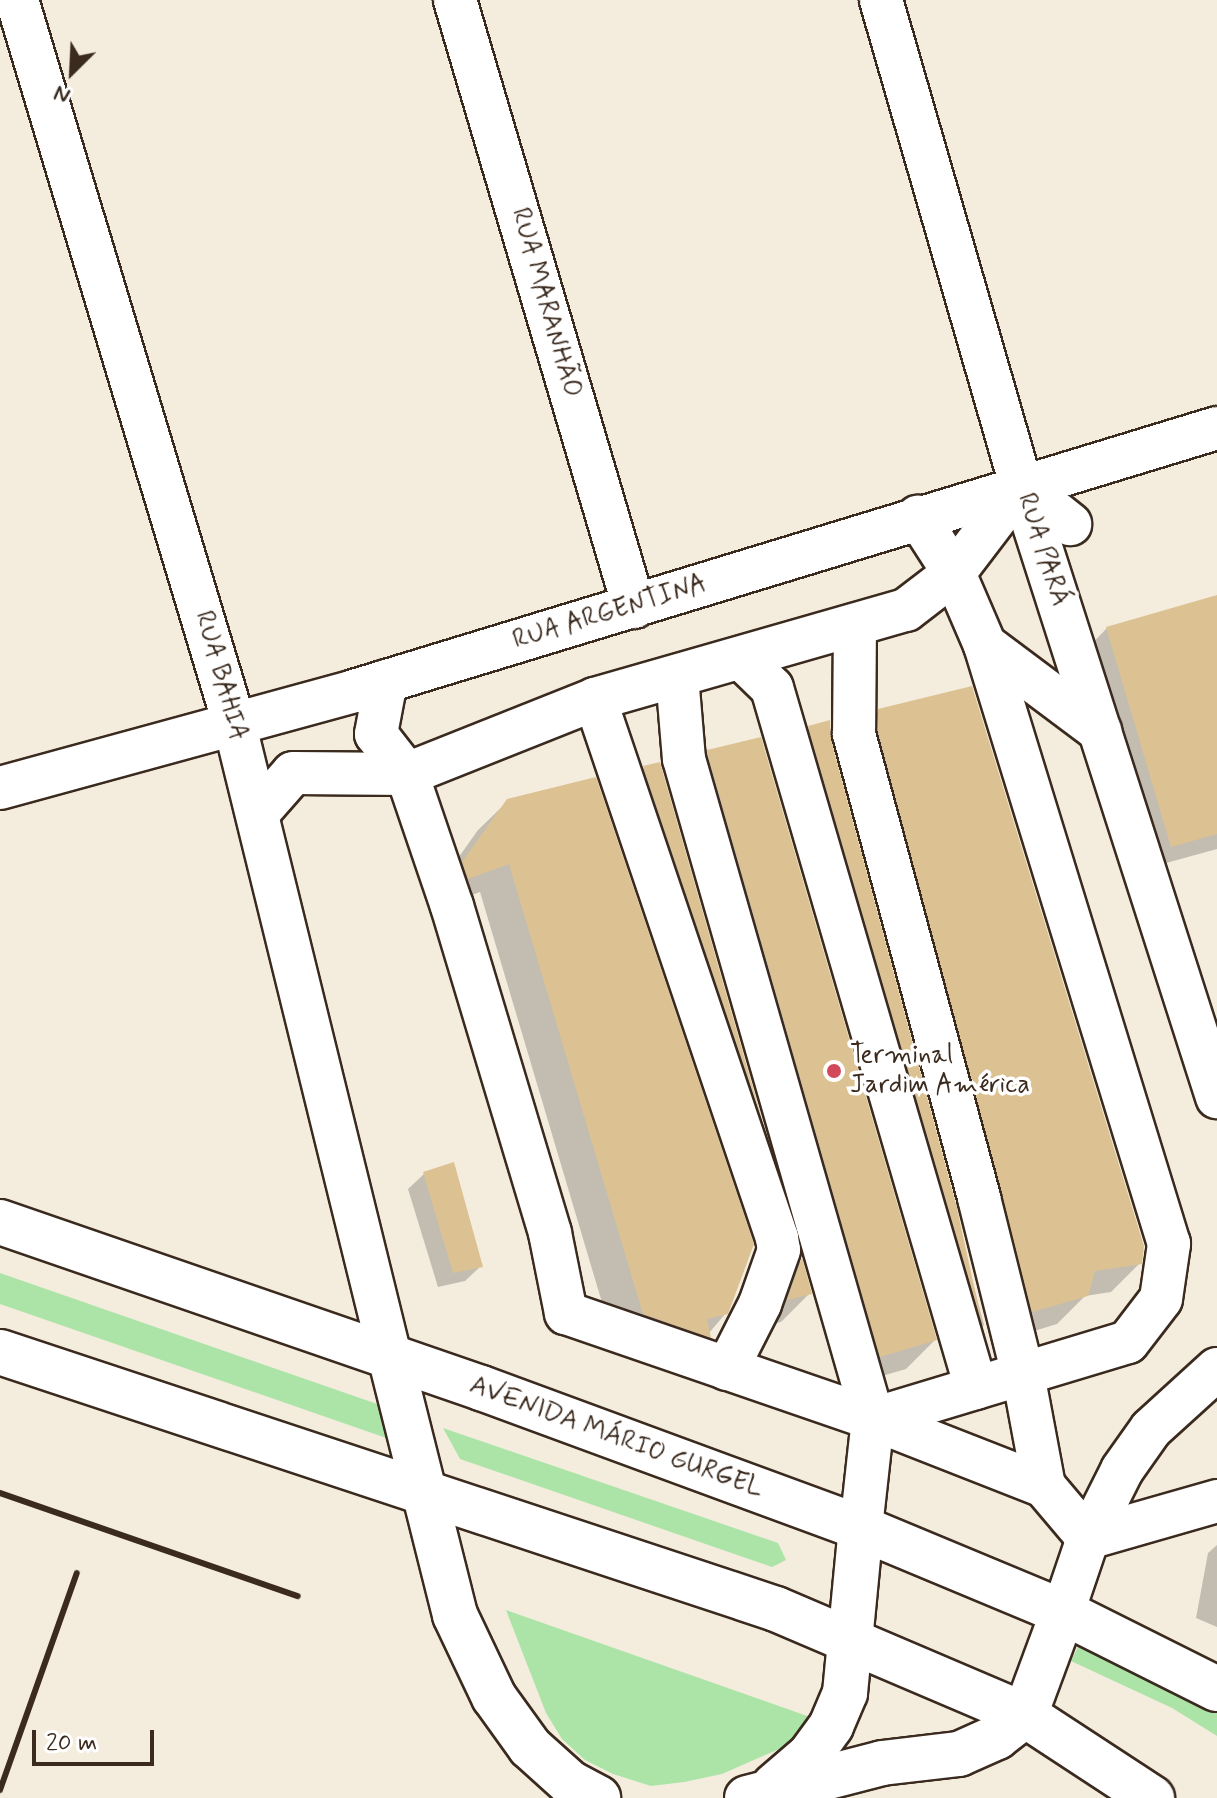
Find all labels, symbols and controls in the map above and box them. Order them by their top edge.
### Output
north arrow [32,32,112,112]
text: N [50,78,75,110]
street label: RUA MARANHÃO [503,205,587,401]
street label: RUA PARÁ [1009,490,1075,610]
street label: RUA ARGENTINA [511,569,709,657]
street label: RUA BAHIA [186,607,254,745]
place label: Terminal Jardim América [850,1040,1026,1102]
marker: Terminal Jardim América [825,1062,843,1080]
street label: AVENIDA MÁRIO GURGEL [463,1370,769,1506]
scale bar [36,1714,158,1764]
text: 20 m [46,1728,97,1759]

